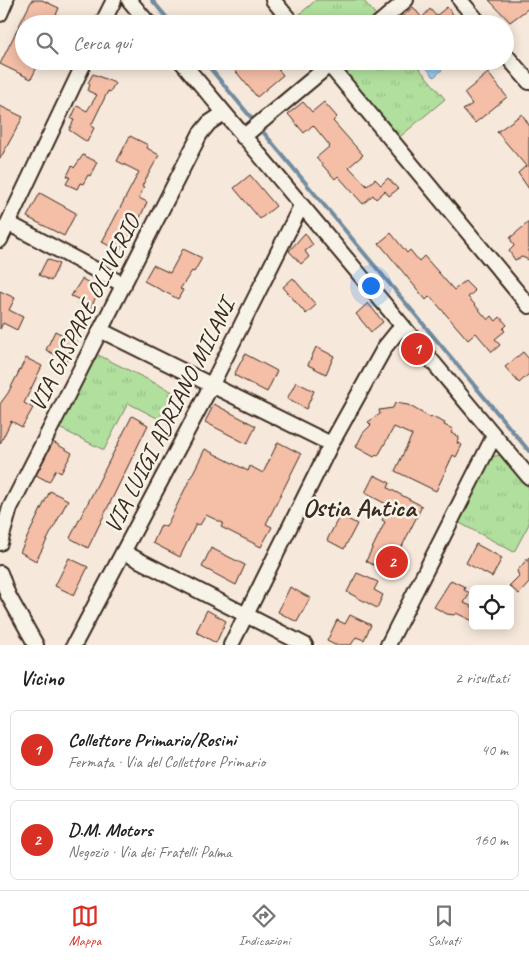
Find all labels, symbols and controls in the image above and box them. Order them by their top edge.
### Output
search box [15,15,514,70]
icon: search [33,29,61,57]
text: Cerca qui [73,31,132,55]
street label: VIA GASPARE OLIVERIO [22,207,148,416]
your location [358,273,384,299]
street label: VIA LUIGI ADRIANO MILANI [97,290,243,538]
pin: 1 [401,330,433,368]
district label: Ostia Antica [302,491,418,524]
pin: 2 [376,543,408,581]
map controls [469,585,514,630]
button: locate [469,585,514,630]
text: Vicino [20,665,63,691]
text: 2 risultati [455,668,509,688]
text: Collettore Primario/Rosini [68,728,236,752]
text: 1 [33,740,41,760]
text: 40 m [481,740,508,760]
text: Fermata · Via del Collettore Primario [68,752,265,772]
text: D.M. Motors [68,818,153,842]
text: 2 [33,830,41,850]
text: 160 m [474,830,508,850]
text: Negozio · Via dei Fratelli Palma [68,842,232,862]
tab: Mappa [69,902,101,949]
tab: Indicazioni [239,902,290,949]
tab: Salvati [428,902,460,949]

